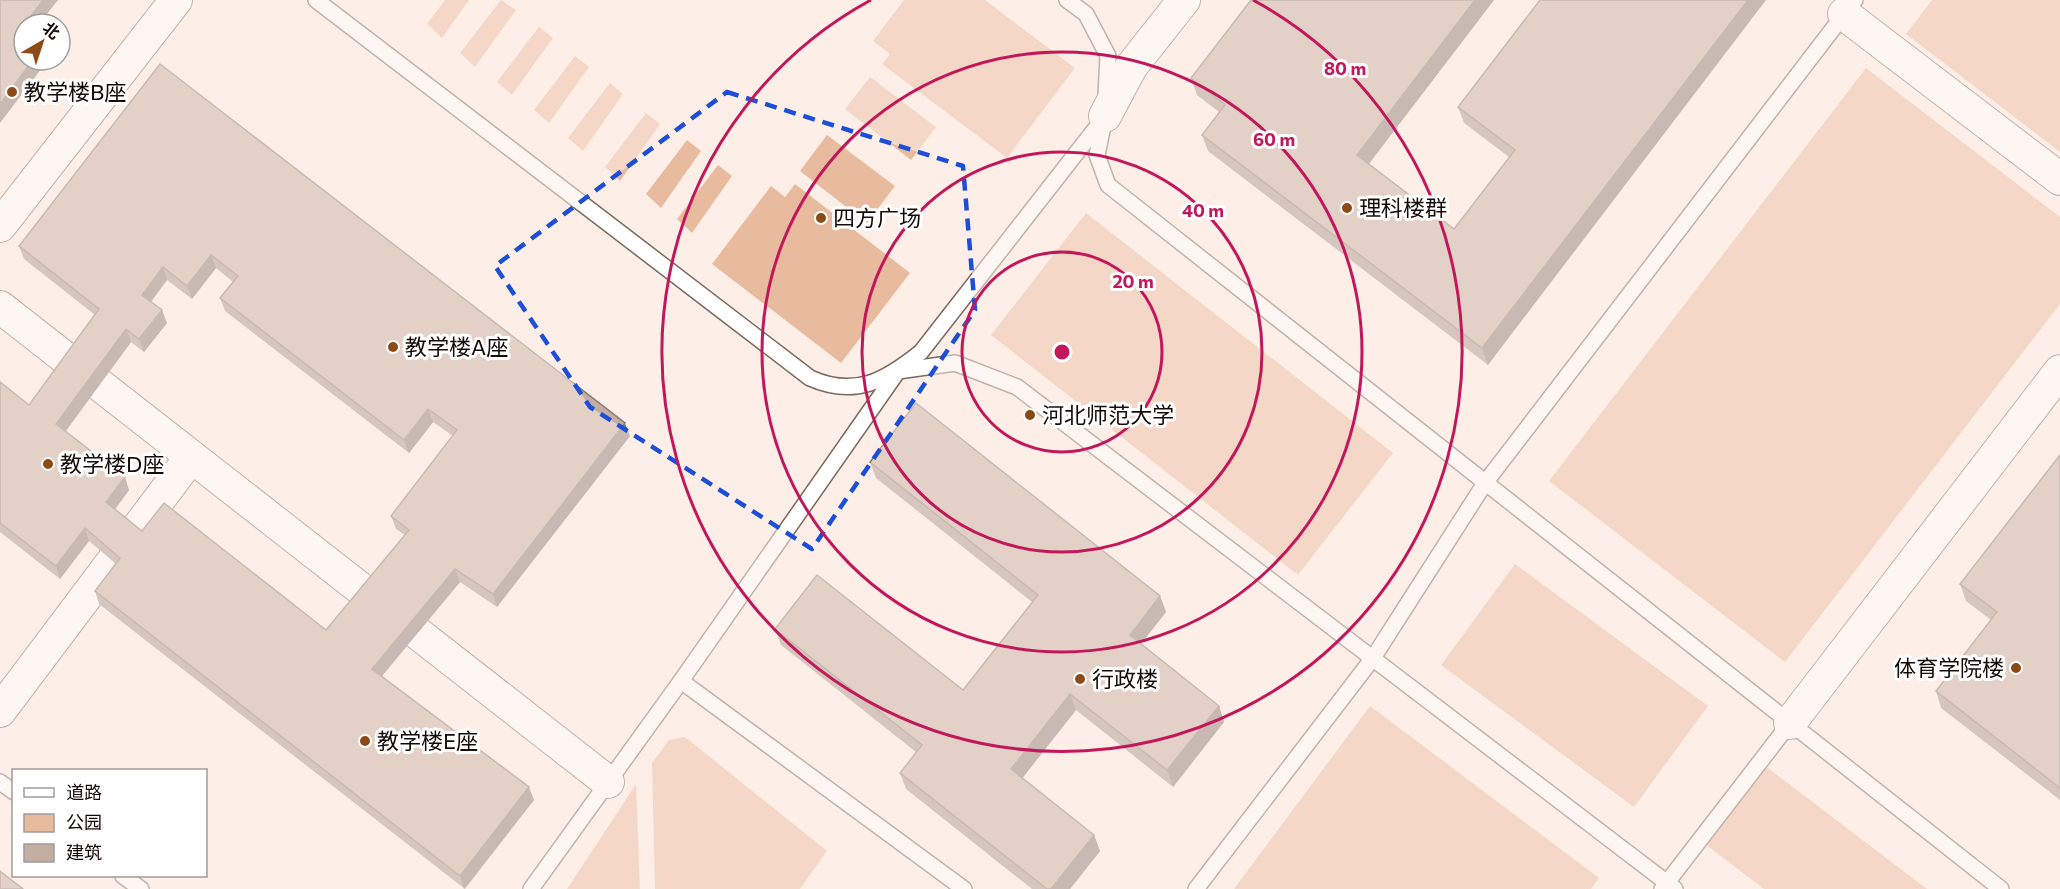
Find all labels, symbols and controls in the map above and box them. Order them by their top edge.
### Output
north arrow [12,12,72,72]
text: 北 [40,18,64,42]
text: 80 m [1324,57,1366,79]
place label: 教学楼B座 [24,78,126,105]
marker: 教学楼B座 [5,85,19,99]
text: 60 m [1253,128,1295,150]
place label: 理科楼群 [1359,194,1447,221]
text: 40 m [1182,199,1224,221]
marker: 理科楼群 [1340,201,1354,215]
place label: 四方广场 [833,204,921,231]
marker: 四方广场 [814,211,828,225]
text: 20 m [1112,270,1154,292]
place label: 教学楼A座 [405,333,508,360]
marker: 教学楼A座 [386,340,400,354]
centre of rings [1052,342,1072,362]
place label: 河北师范大学 [1042,401,1174,428]
marker: 河北师范大学 [1023,408,1037,422]
place label: 教学楼D座 [60,450,164,477]
marker: 教学楼D座 [41,457,55,471]
place label: 体育学院楼 [1894,654,2004,681]
marker: 体育学院楼 [2009,661,2023,675]
place label: 行政楼 [1092,665,1158,692]
marker: 行政楼 [1073,672,1087,686]
place label: 教学楼E座 [377,727,478,754]
marker: 教学楼E座 [358,734,372,748]
legend [12,769,207,877]
text: 道路 [66,781,102,803]
text: 公园 [66,811,102,833]
text: 建筑 [66,841,102,863]

